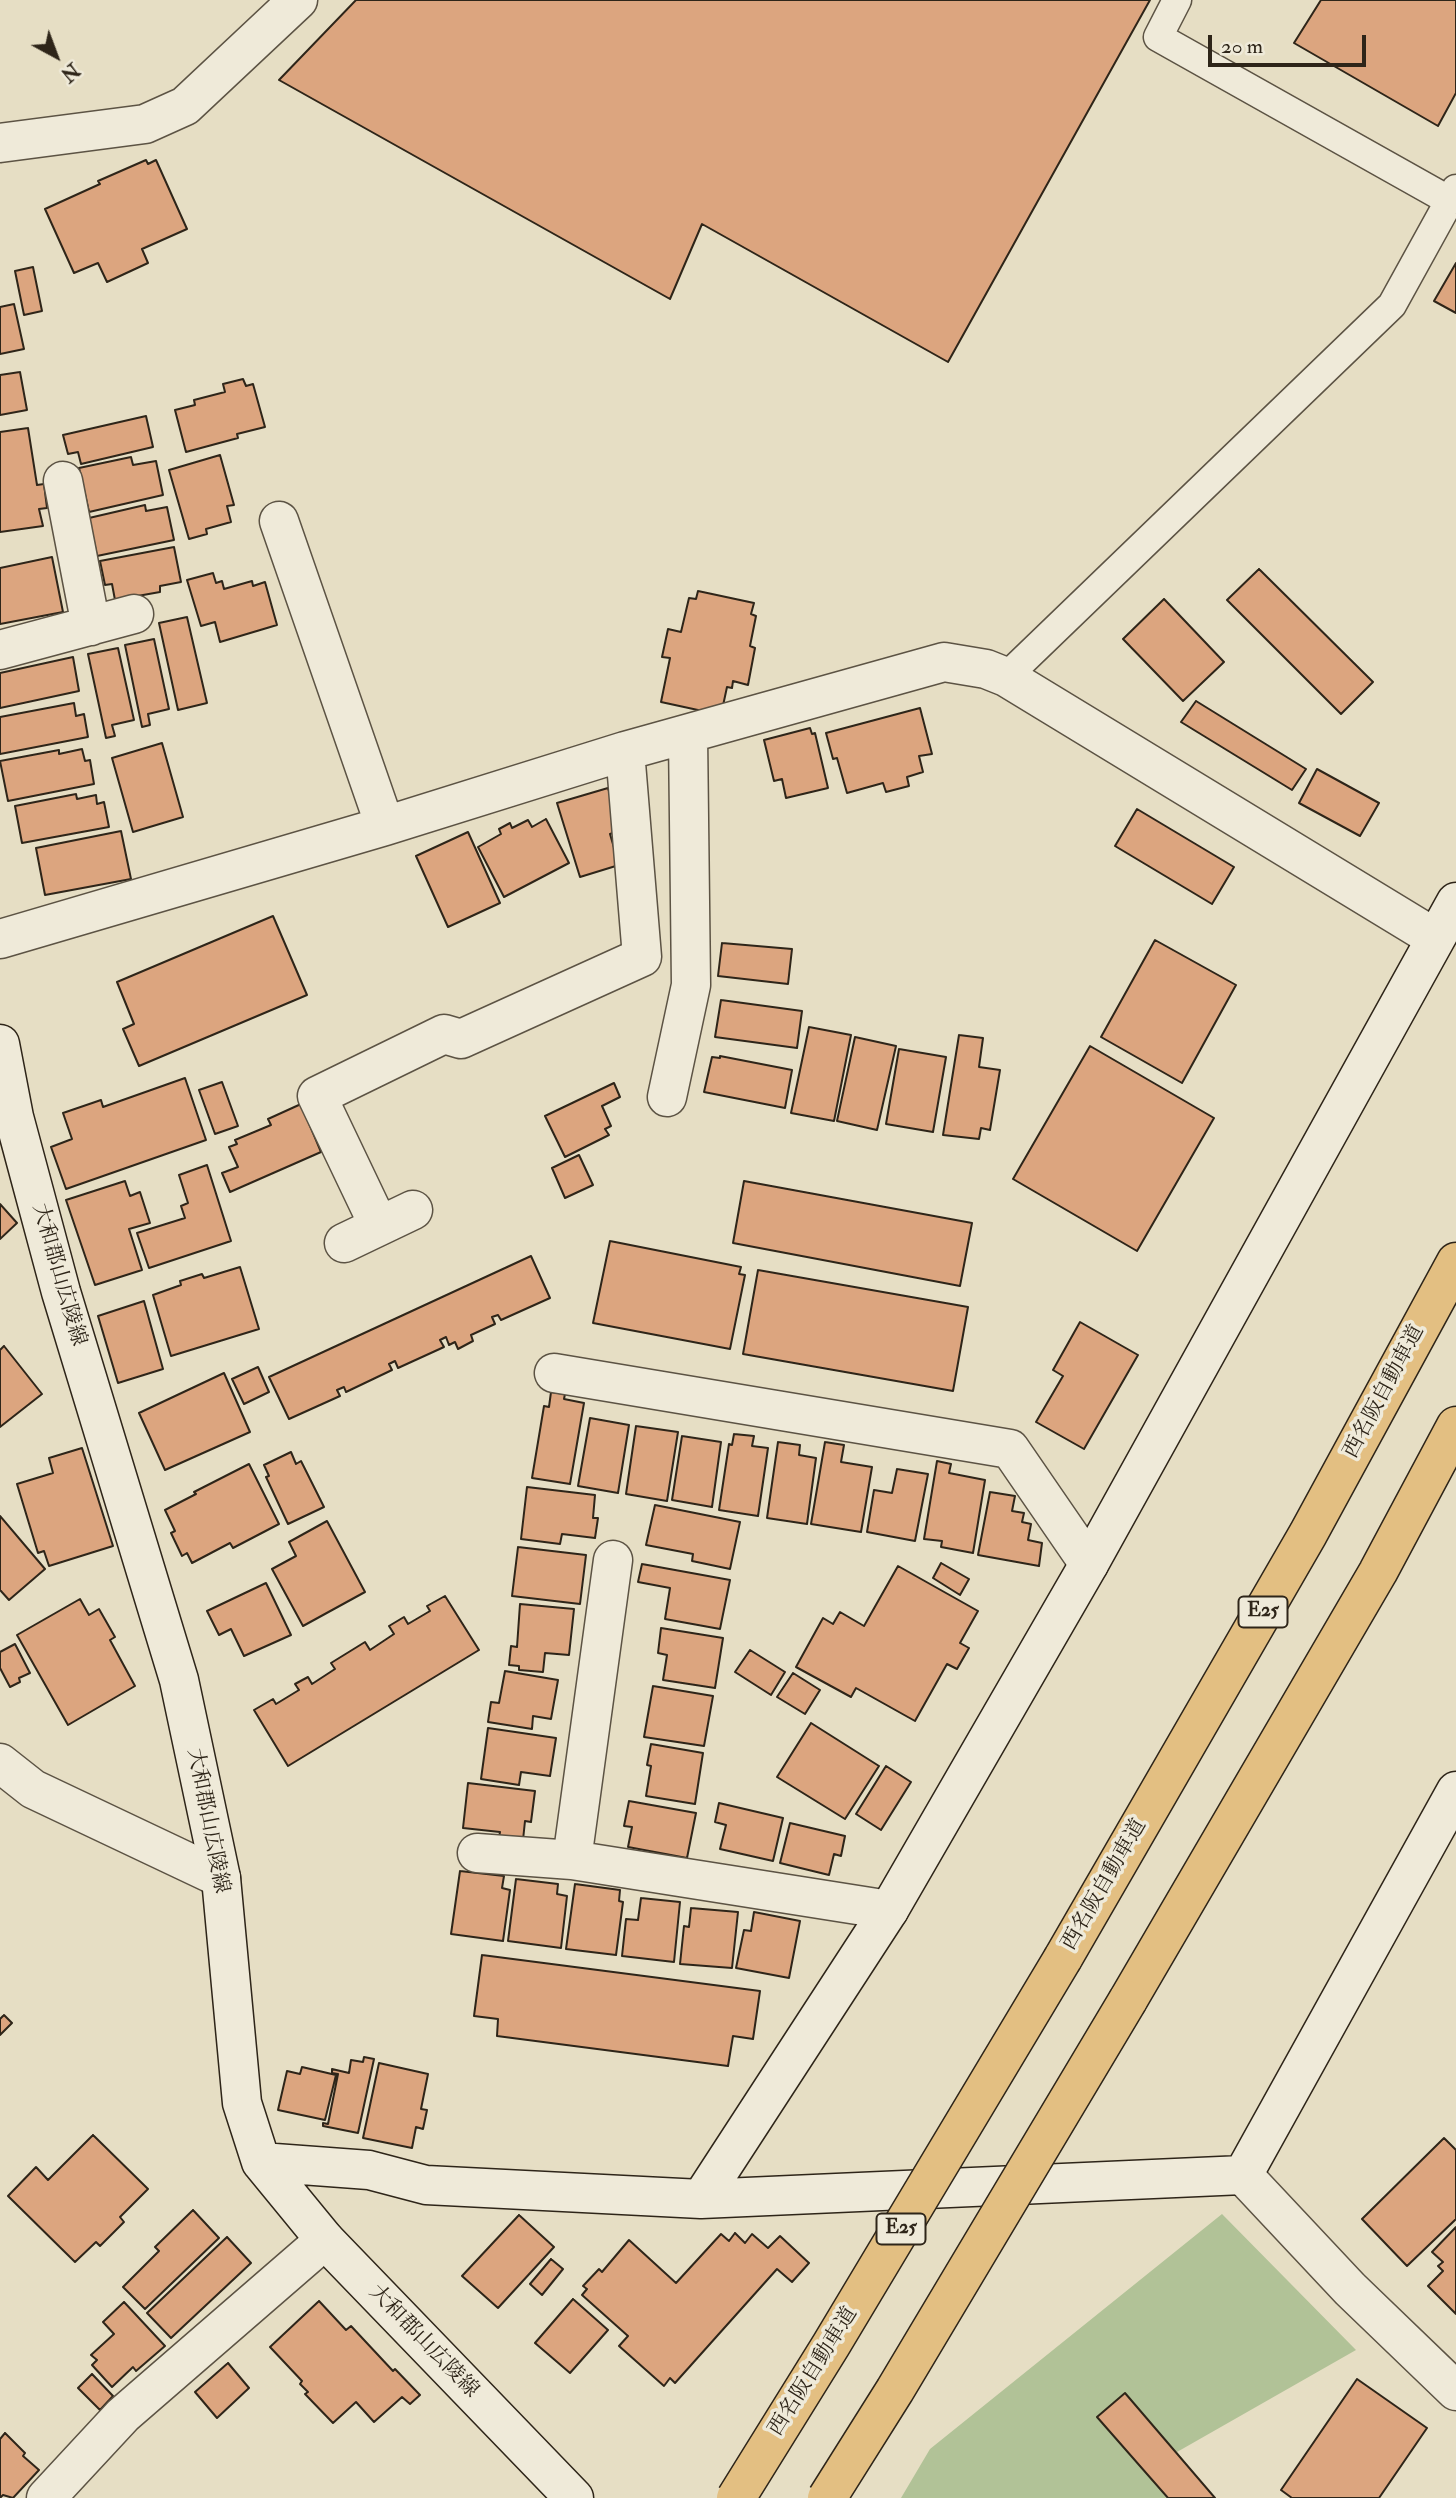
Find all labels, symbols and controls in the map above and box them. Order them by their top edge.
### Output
north arrow [21,21,91,91]
scale bar [1211,21,1368,65]
text: 20 m [1221,33,1263,60]
text: N [55,57,84,86]
street label: 大和郡山広陵線 [26,1201,90,1349]
street label: 西名阪自動車道 [1339,1321,1431,1463]
road number: E25 [1238,1596,1288,1628]
street label: 大和郡山広陵線 [181,1746,233,1896]
street label: 西名阪自動車道 [1057,1815,1153,1955]
road number: E25 [876,2214,926,2244]
street label: 大和郡山広陵線 [363,2280,483,2404]
street label: 西名阪自動車道 [764,2303,864,2441]

